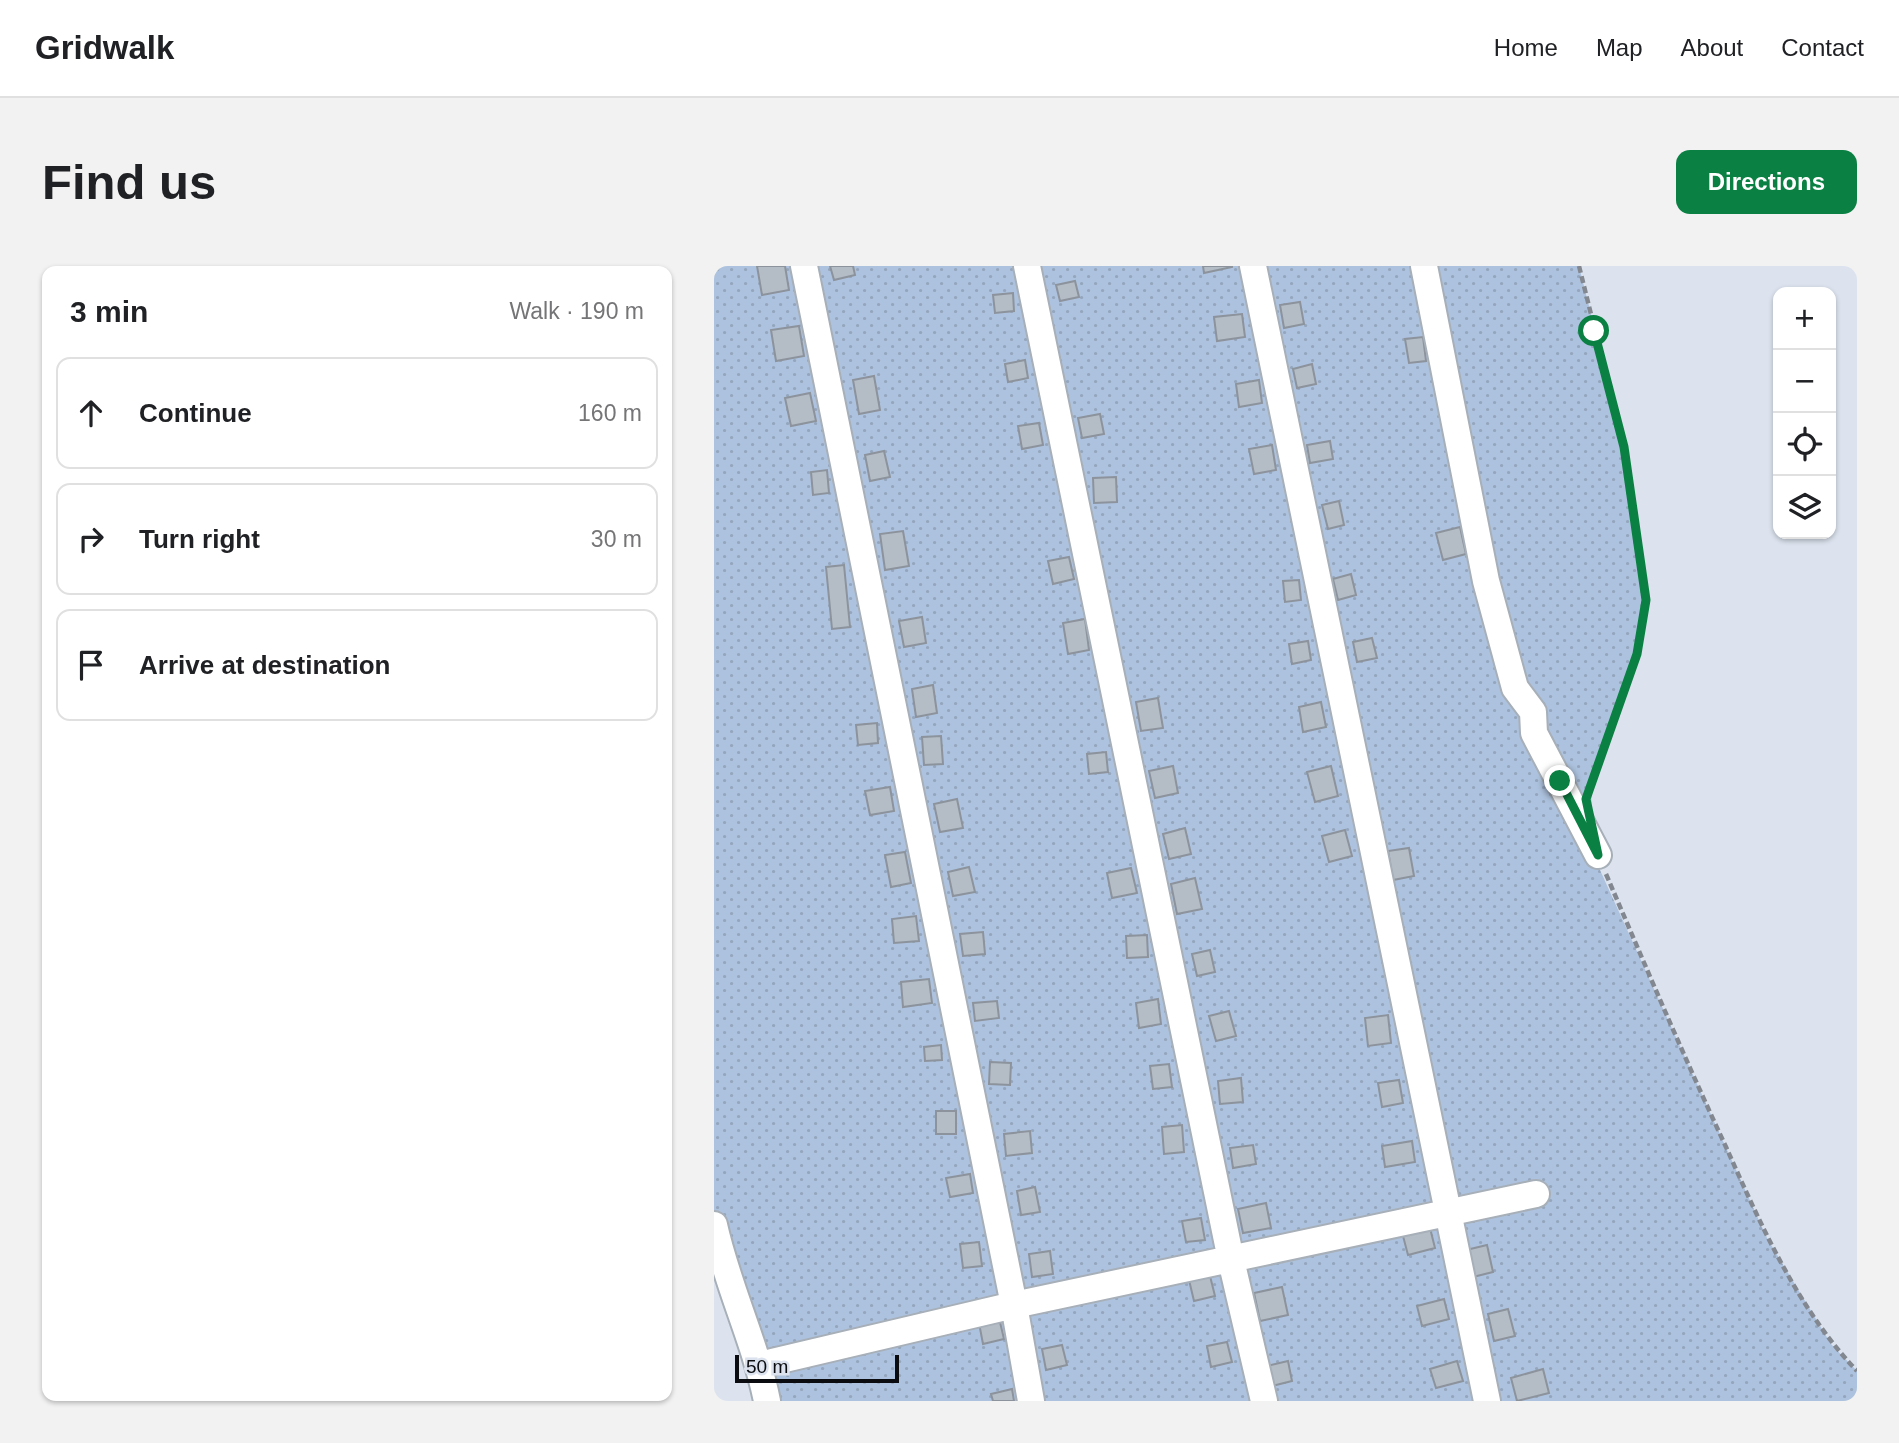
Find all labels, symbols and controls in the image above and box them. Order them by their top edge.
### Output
text: Gridwalk [35,29,174,66]
text: Home [1494,34,1558,61]
text: Map [1596,34,1643,61]
text: About [1681,34,1743,61]
text: Contact [1781,34,1864,61]
button: Directions [1676,150,1857,214]
text: Find us [42,155,216,209]
map controls [1773,287,1836,539]
button: + [1773,287,1836,350]
text: 3 min [70,295,148,328]
text: Walk · 190 m [509,298,644,324]
route start [1578,315,1609,346]
button: − [1773,350,1836,413]
icon: ahead [72,394,110,432]
text: Continue [139,398,252,428]
text: 160 m [578,400,642,426]
button: locate [1773,413,1836,476]
button: layers [1773,476,1836,539]
icon: right [72,520,110,558]
text: Turn right [139,524,260,554]
text: 30 m [591,526,642,552]
icon: arrive [72,646,110,684]
text: Arrive at destination [139,650,390,680]
route end [1544,765,1575,796]
scale bar [735,1352,900,1384]
text: 50 m [746,1356,788,1377]

